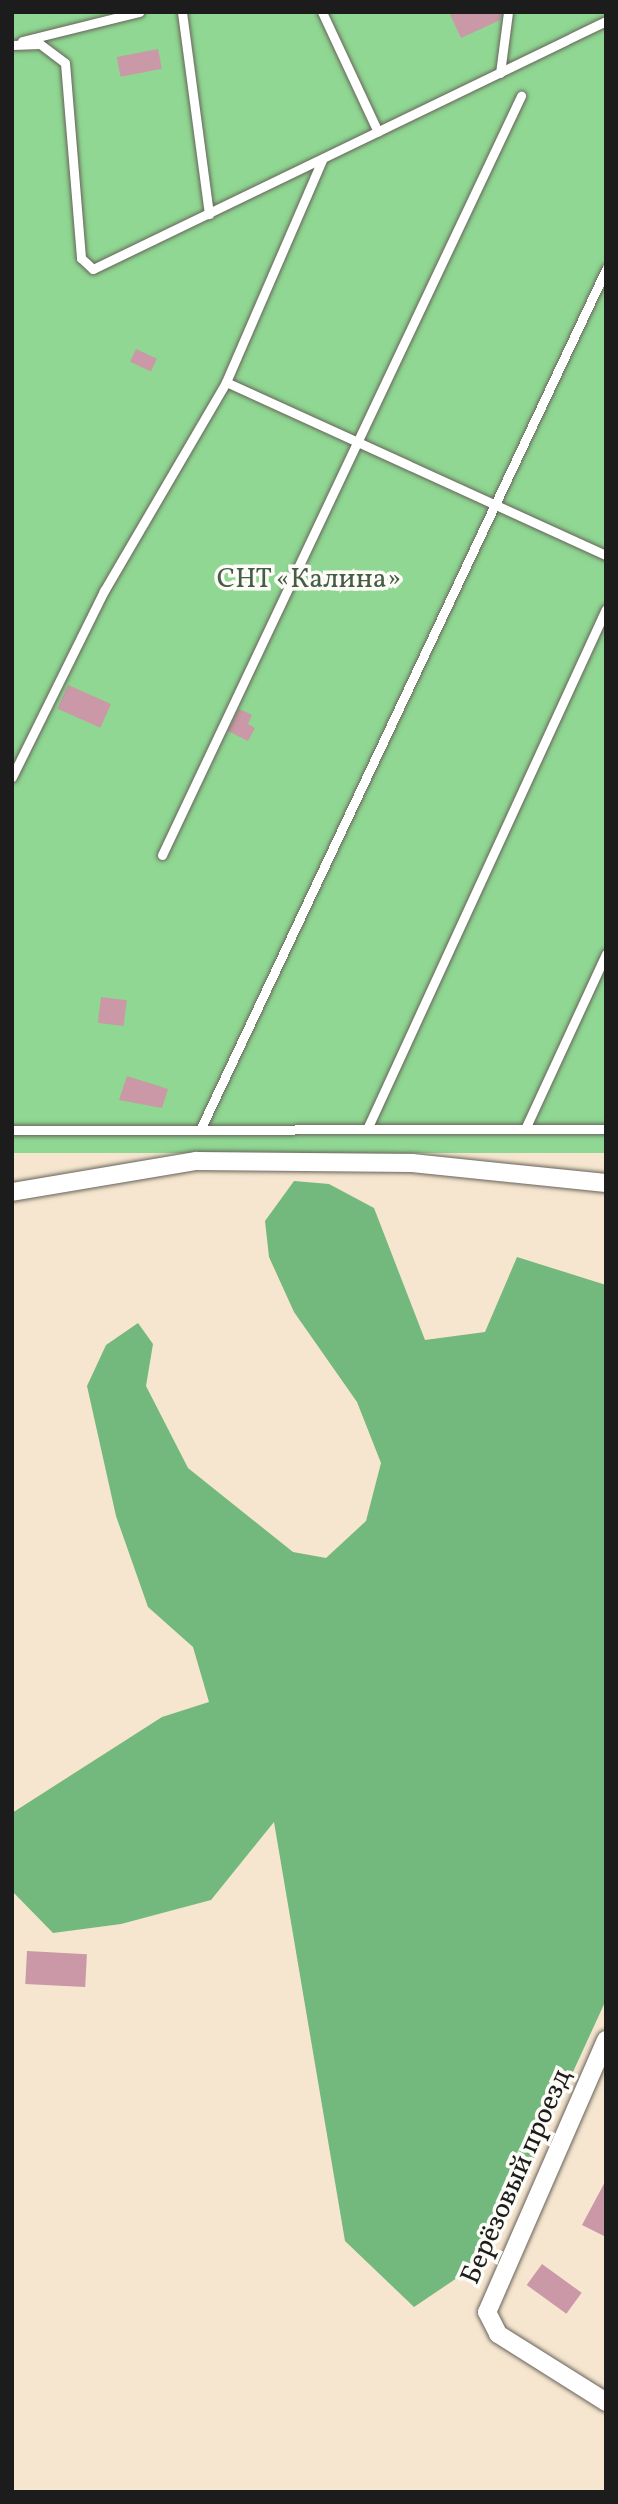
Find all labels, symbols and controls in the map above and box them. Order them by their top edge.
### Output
park label: СНТ «Калина» [216,563,402,597]
street label: Берёзовый проезд [454,2064,580,2290]

